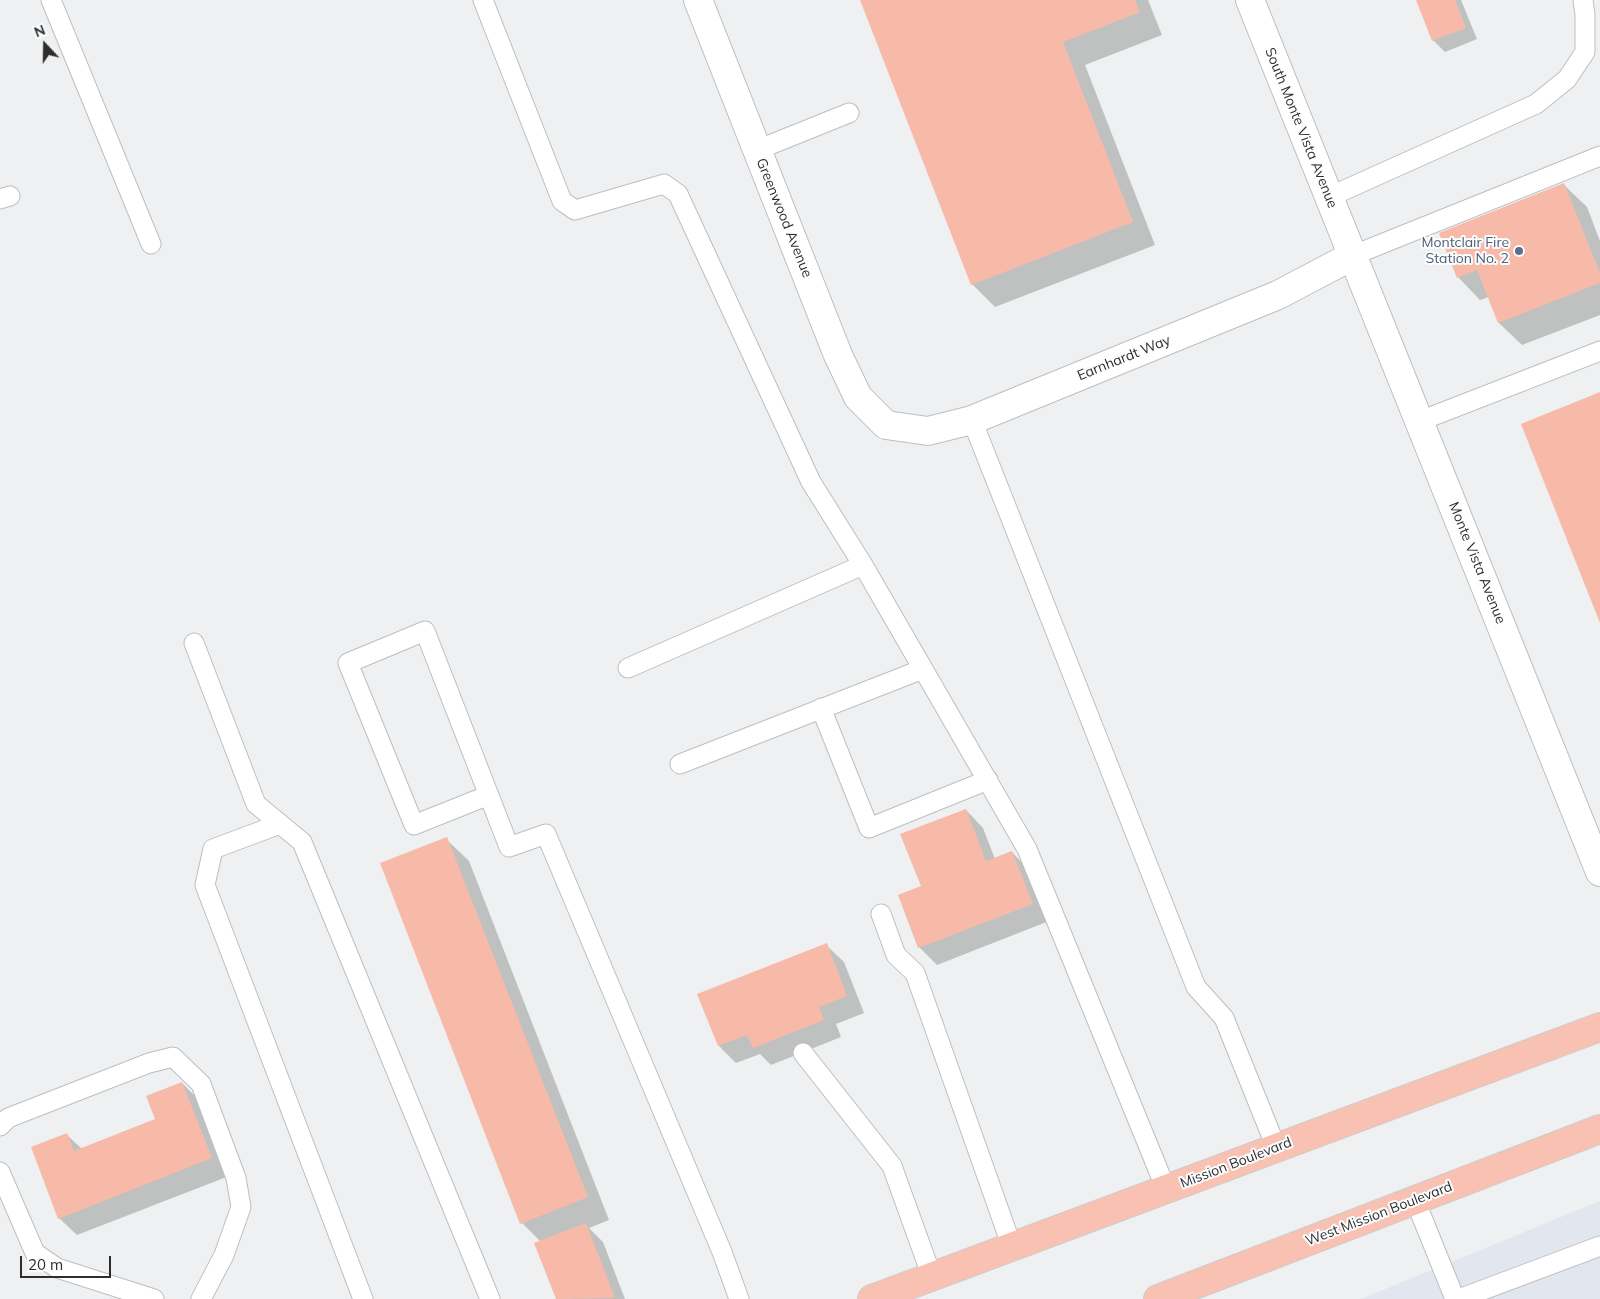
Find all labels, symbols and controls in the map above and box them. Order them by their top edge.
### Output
north arrow [20,20,70,70]
text: N [31,21,48,41]
street label: South Monte Vista Avenue [1261,45,1341,211]
street label: Greenwood Avenue [752,156,816,280]
place label: Montclair Fire Station No. 2 [1421,235,1509,268]
marker: Montclair Fire Station No. 2 [1513,245,1525,257]
street label: Earnhardt Way [1075,332,1173,384]
street label: Monte Vista Avenue [1445,500,1509,626]
street label: Mission Boulevard [1178,1134,1294,1192]
street label: West Mission Boulevard [1303,1178,1455,1250]
scale bar [22,1246,114,1278]
text: 20 m [28,1255,63,1274]

